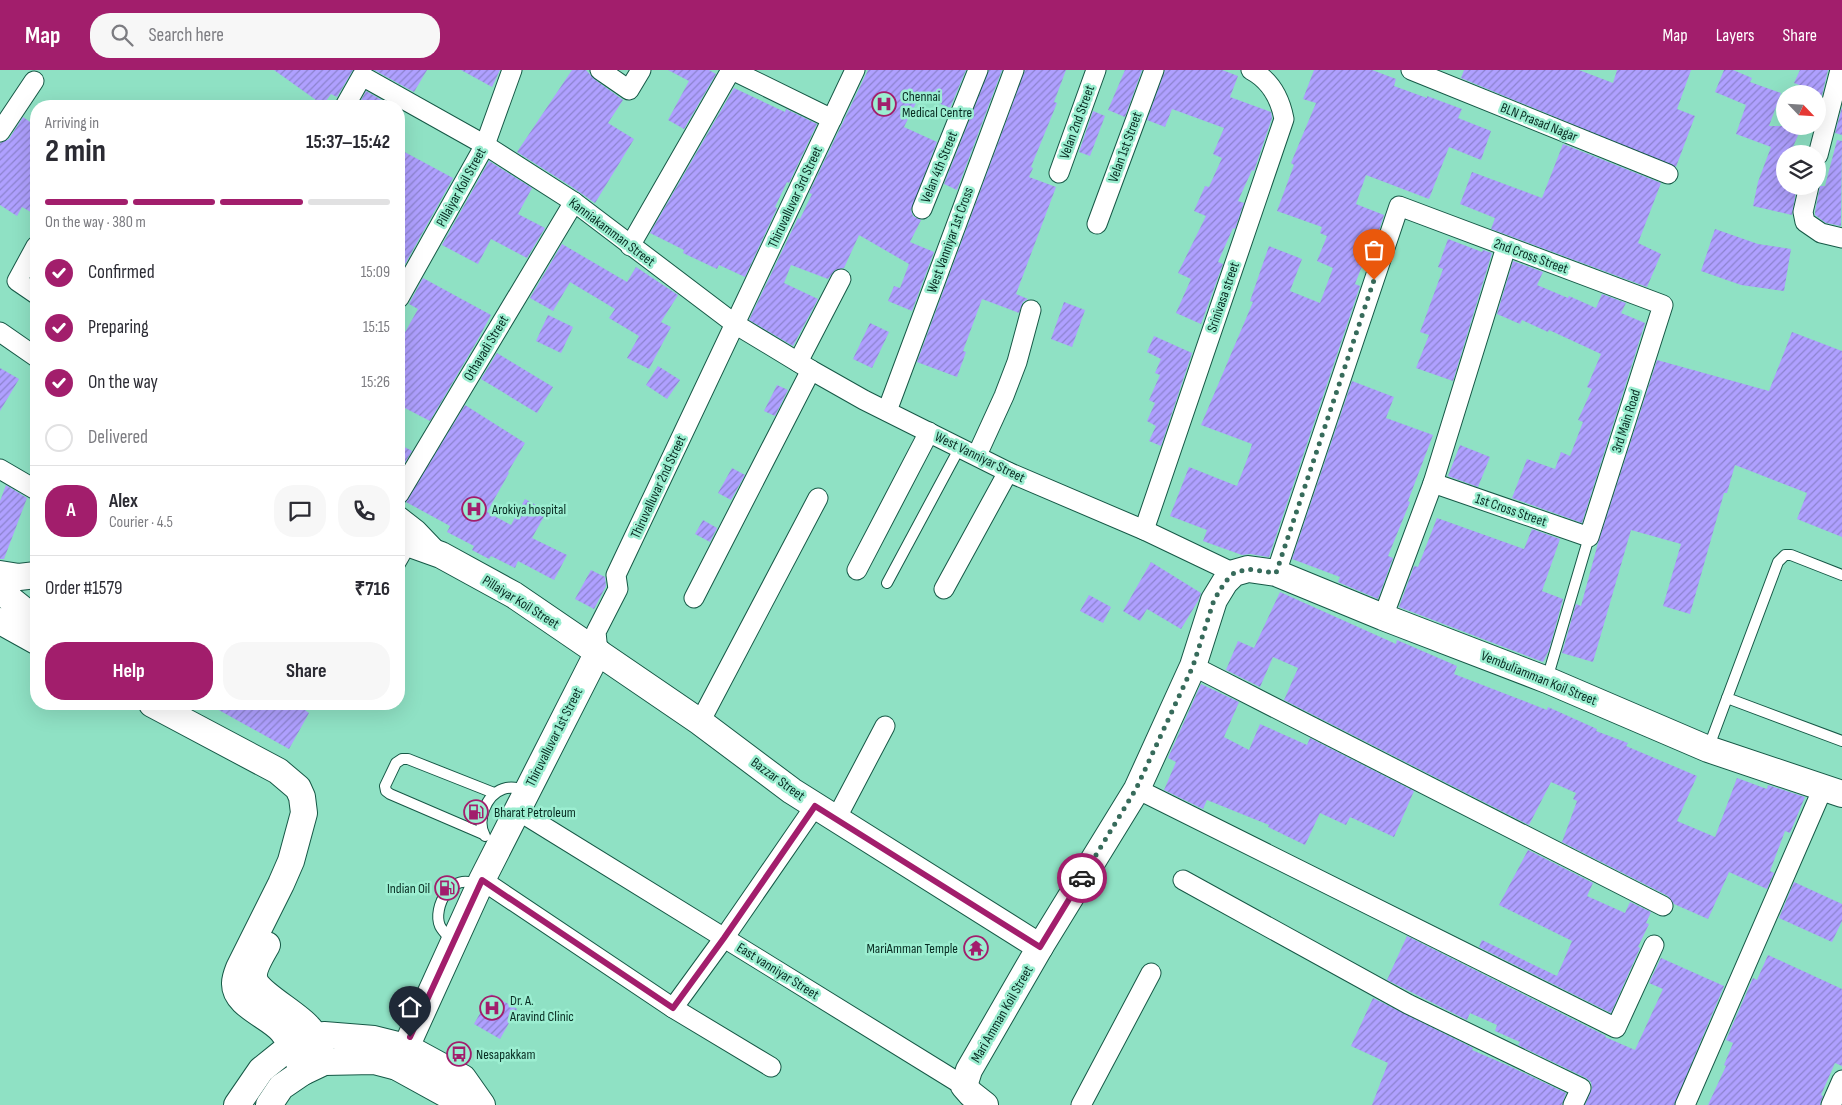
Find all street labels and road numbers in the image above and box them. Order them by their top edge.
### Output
street label: Velan 2nd Street [1056,83,1098,161]
street label: BLN Prasad Nagar [1498,99,1580,145]
street label: Velan 1st Street [1104,109,1146,185]
street label: Velan 4th Street [917,129,961,205]
street label: Thiruvalluvar 3rd Street [764,144,826,250]
street label: Pillaiyar Koil Street [432,145,490,229]
street label: West Vanniyar 1st Cross [923,185,977,295]
street label: Kanniakamman Street [566,194,658,270]
street label: 2nd Cross Street [1492,235,1570,277]
street label: Srinivasa street [1203,260,1243,334]
street label: Othavadi Street [460,312,512,384]
street label: 3rd Main Road [1608,387,1644,455]
street label: West Vanniyar Street [932,428,1028,486]
street label: Thiruvalluvar 2nd Street [627,433,689,541]
street label: 1st Cross Street [1473,490,1549,530]
street label: Pillaiyar Koil Street [479,572,563,632]
street label: Vembuliamman Koil Street [1479,647,1599,709]
street label: Thiruvalluvar 1st Street [522,685,586,789]
street label: Bazzar Street [748,754,808,804]
street label: East vanniyar Street [734,939,822,1003]
street label: Mari Amman Koil Street [967,962,1037,1066]

